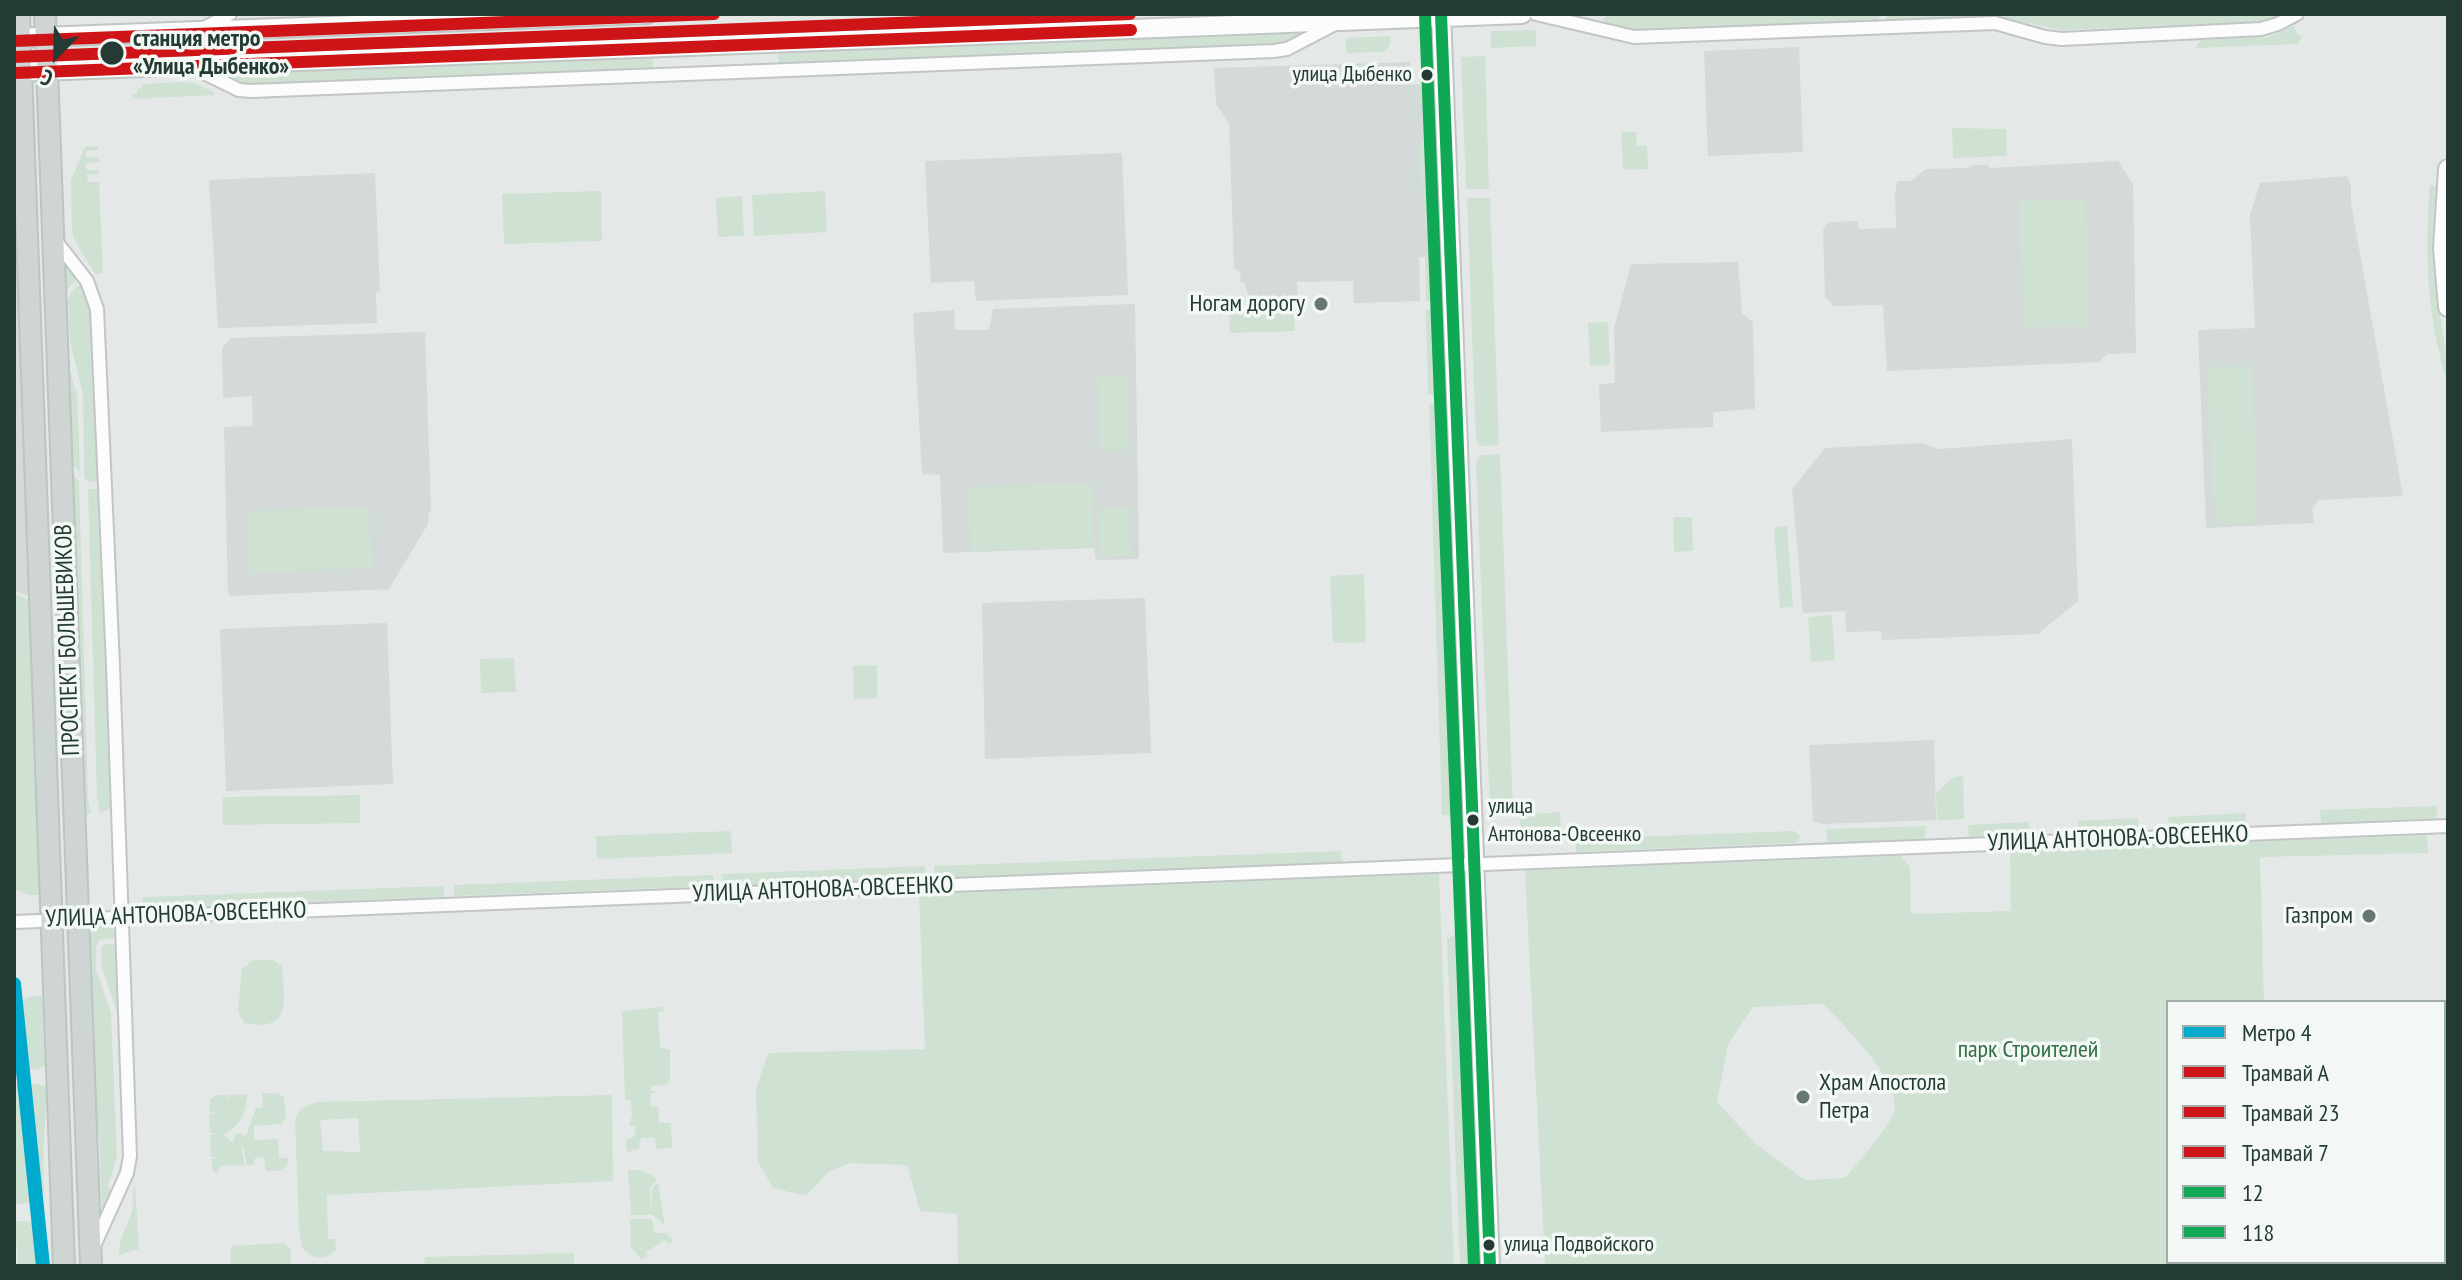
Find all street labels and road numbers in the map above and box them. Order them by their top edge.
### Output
street label: ПРОСПЕКТ БОЛЬШЕВИКОВ [50,524,86,756]
street label: УЛИЦА АНТОНОВА-ОВСЕЕНКО [1987,820,2249,858]
street label: УЛИЦА АНТОНОВА-ОВСЕЕНКО [692,871,954,909]
street label: УЛИЦА АНТОНОВА-ОВСЕЕНКО [45,896,307,934]

